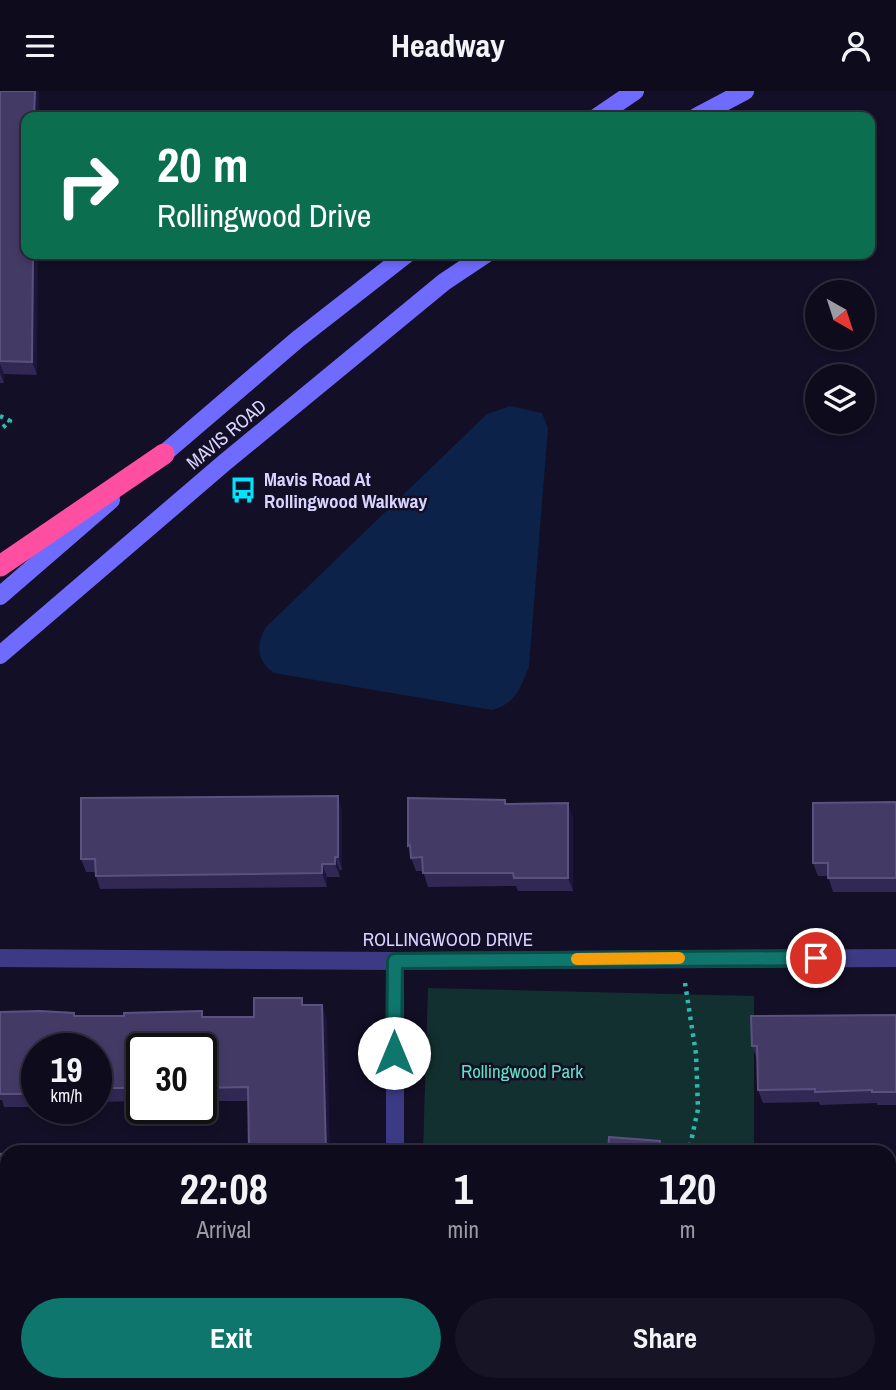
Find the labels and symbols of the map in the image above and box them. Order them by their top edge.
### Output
north arrow [805,280,875,350]
street label: MAVIS ROAD [181,393,271,475]
place label: Mavis Road At Rollingwood Walkway [264,466,427,514]
bus stop icon: Mavis Road At Rollingwood Walkway [228,475,258,505]
street label: ROLLINGWOOD DRIVE [363,926,533,952]
pin [786,928,846,988]
position arrow [357,1016,431,1090]
speed limit sign: 30 [126,1033,217,1124]
park label: Rollingwood Park [461,1058,583,1084]

